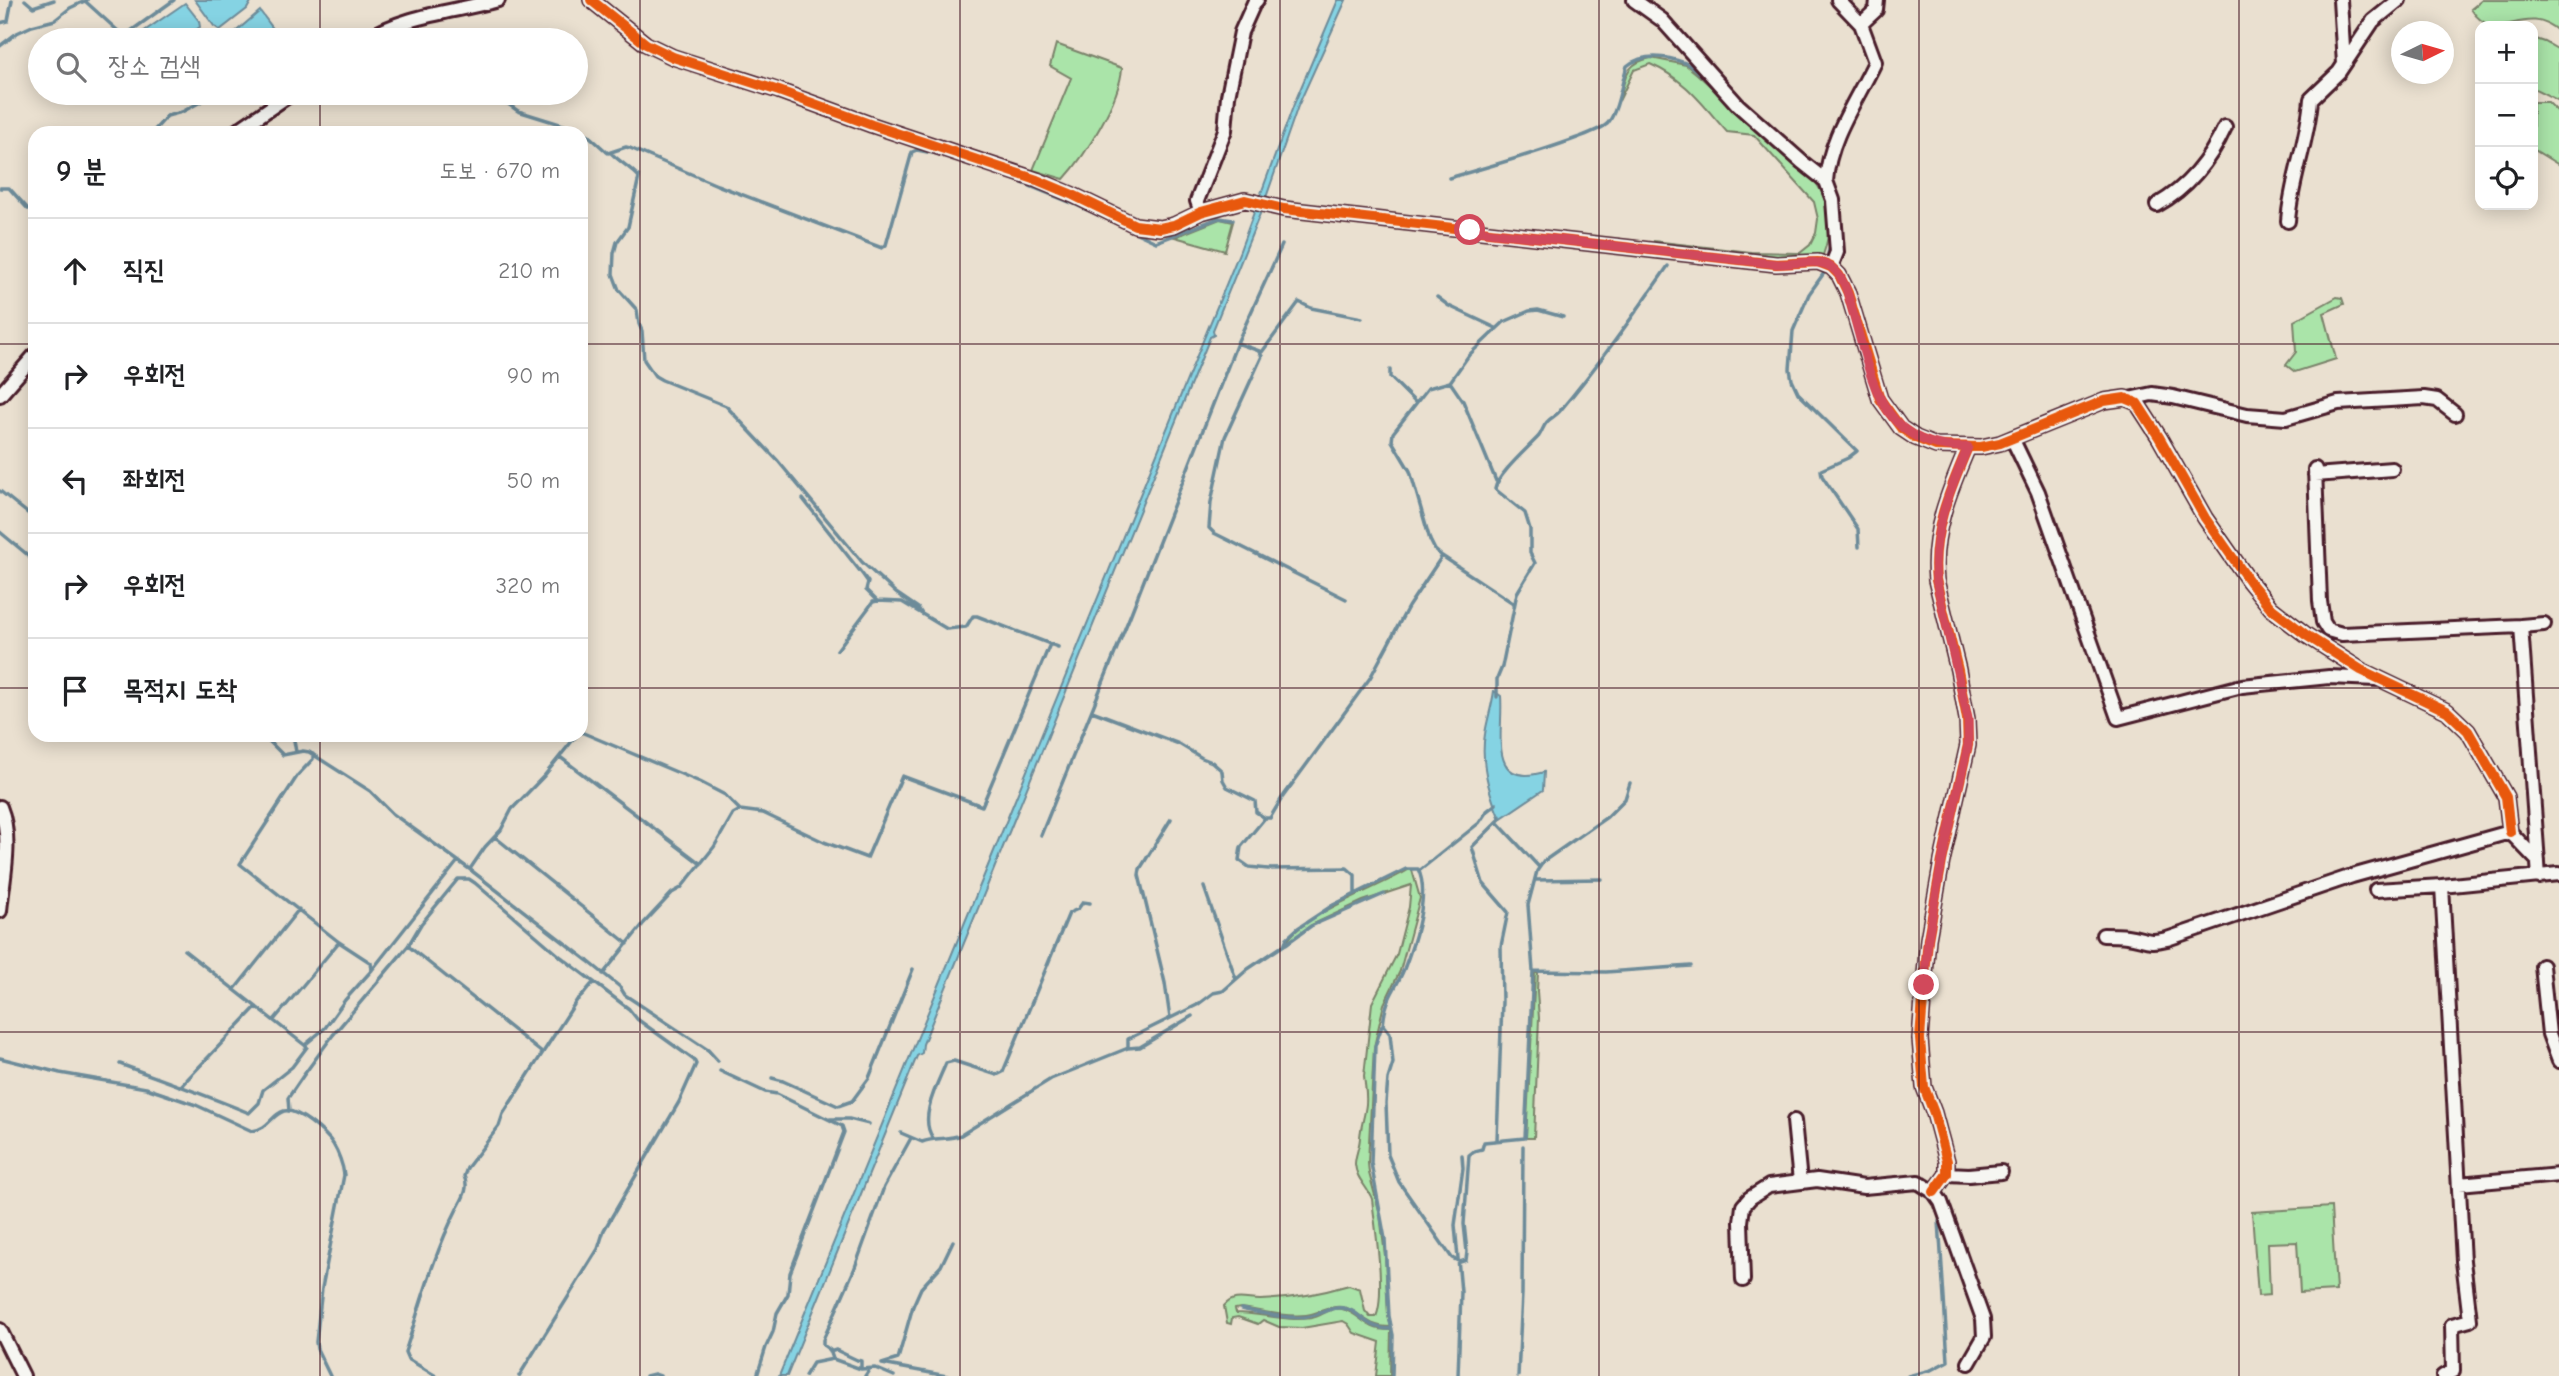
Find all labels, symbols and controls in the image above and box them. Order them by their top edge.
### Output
north arrow [2391,21,2454,84]
map controls [2475,21,2538,210]
button: + [2475,21,2538,84]
search box [28,28,588,105]
icon: search [52,48,90,86]
text: 장소 검색 [108,51,200,81]
button: − [2475,84,2538,147]
button: locate [2475,147,2538,210]
text: 9 분 [56,154,107,189]
text: 도보 · 670 m [440,157,560,184]
route start [1454,214,1485,245]
icon: ahead [56,252,94,290]
text: 직진 [123,255,165,285]
text: 210 m [498,257,560,284]
icon: right [56,357,94,395]
text: 우회전 [123,360,186,390]
text: 90 m [507,362,560,389]
icon: left [56,462,94,500]
text: 좌회전 [123,465,186,495]
text: 50 m [507,467,560,494]
icon: right [56,567,94,605]
text: 우회전 [123,570,186,600]
text: 320 m [496,572,560,599]
icon: arrive [56,672,94,710]
text: 목적지 도착 [123,675,237,705]
route end [1908,969,1939,1000]

